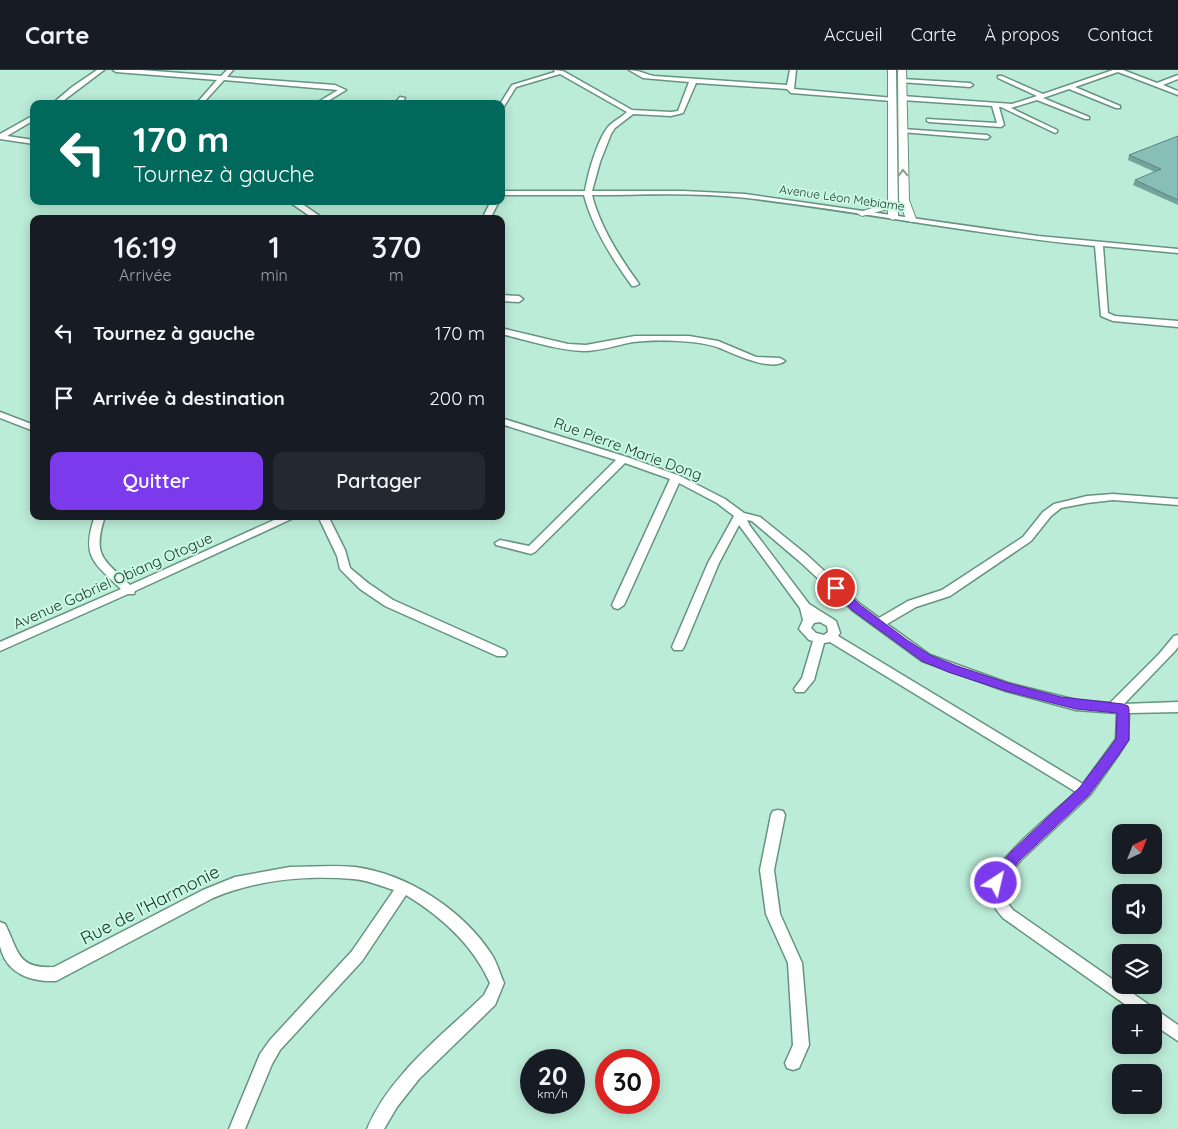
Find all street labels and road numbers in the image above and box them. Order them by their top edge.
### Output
street label: Avenue Léon Mebiame [778,181,906,214]
street label: Rue Pierre Marie Dong [551,413,705,484]
street label: Avenue Gabriel Obiang Otogue [10,528,215,633]
street label: Rue de l'Harmonie [76,860,223,950]

